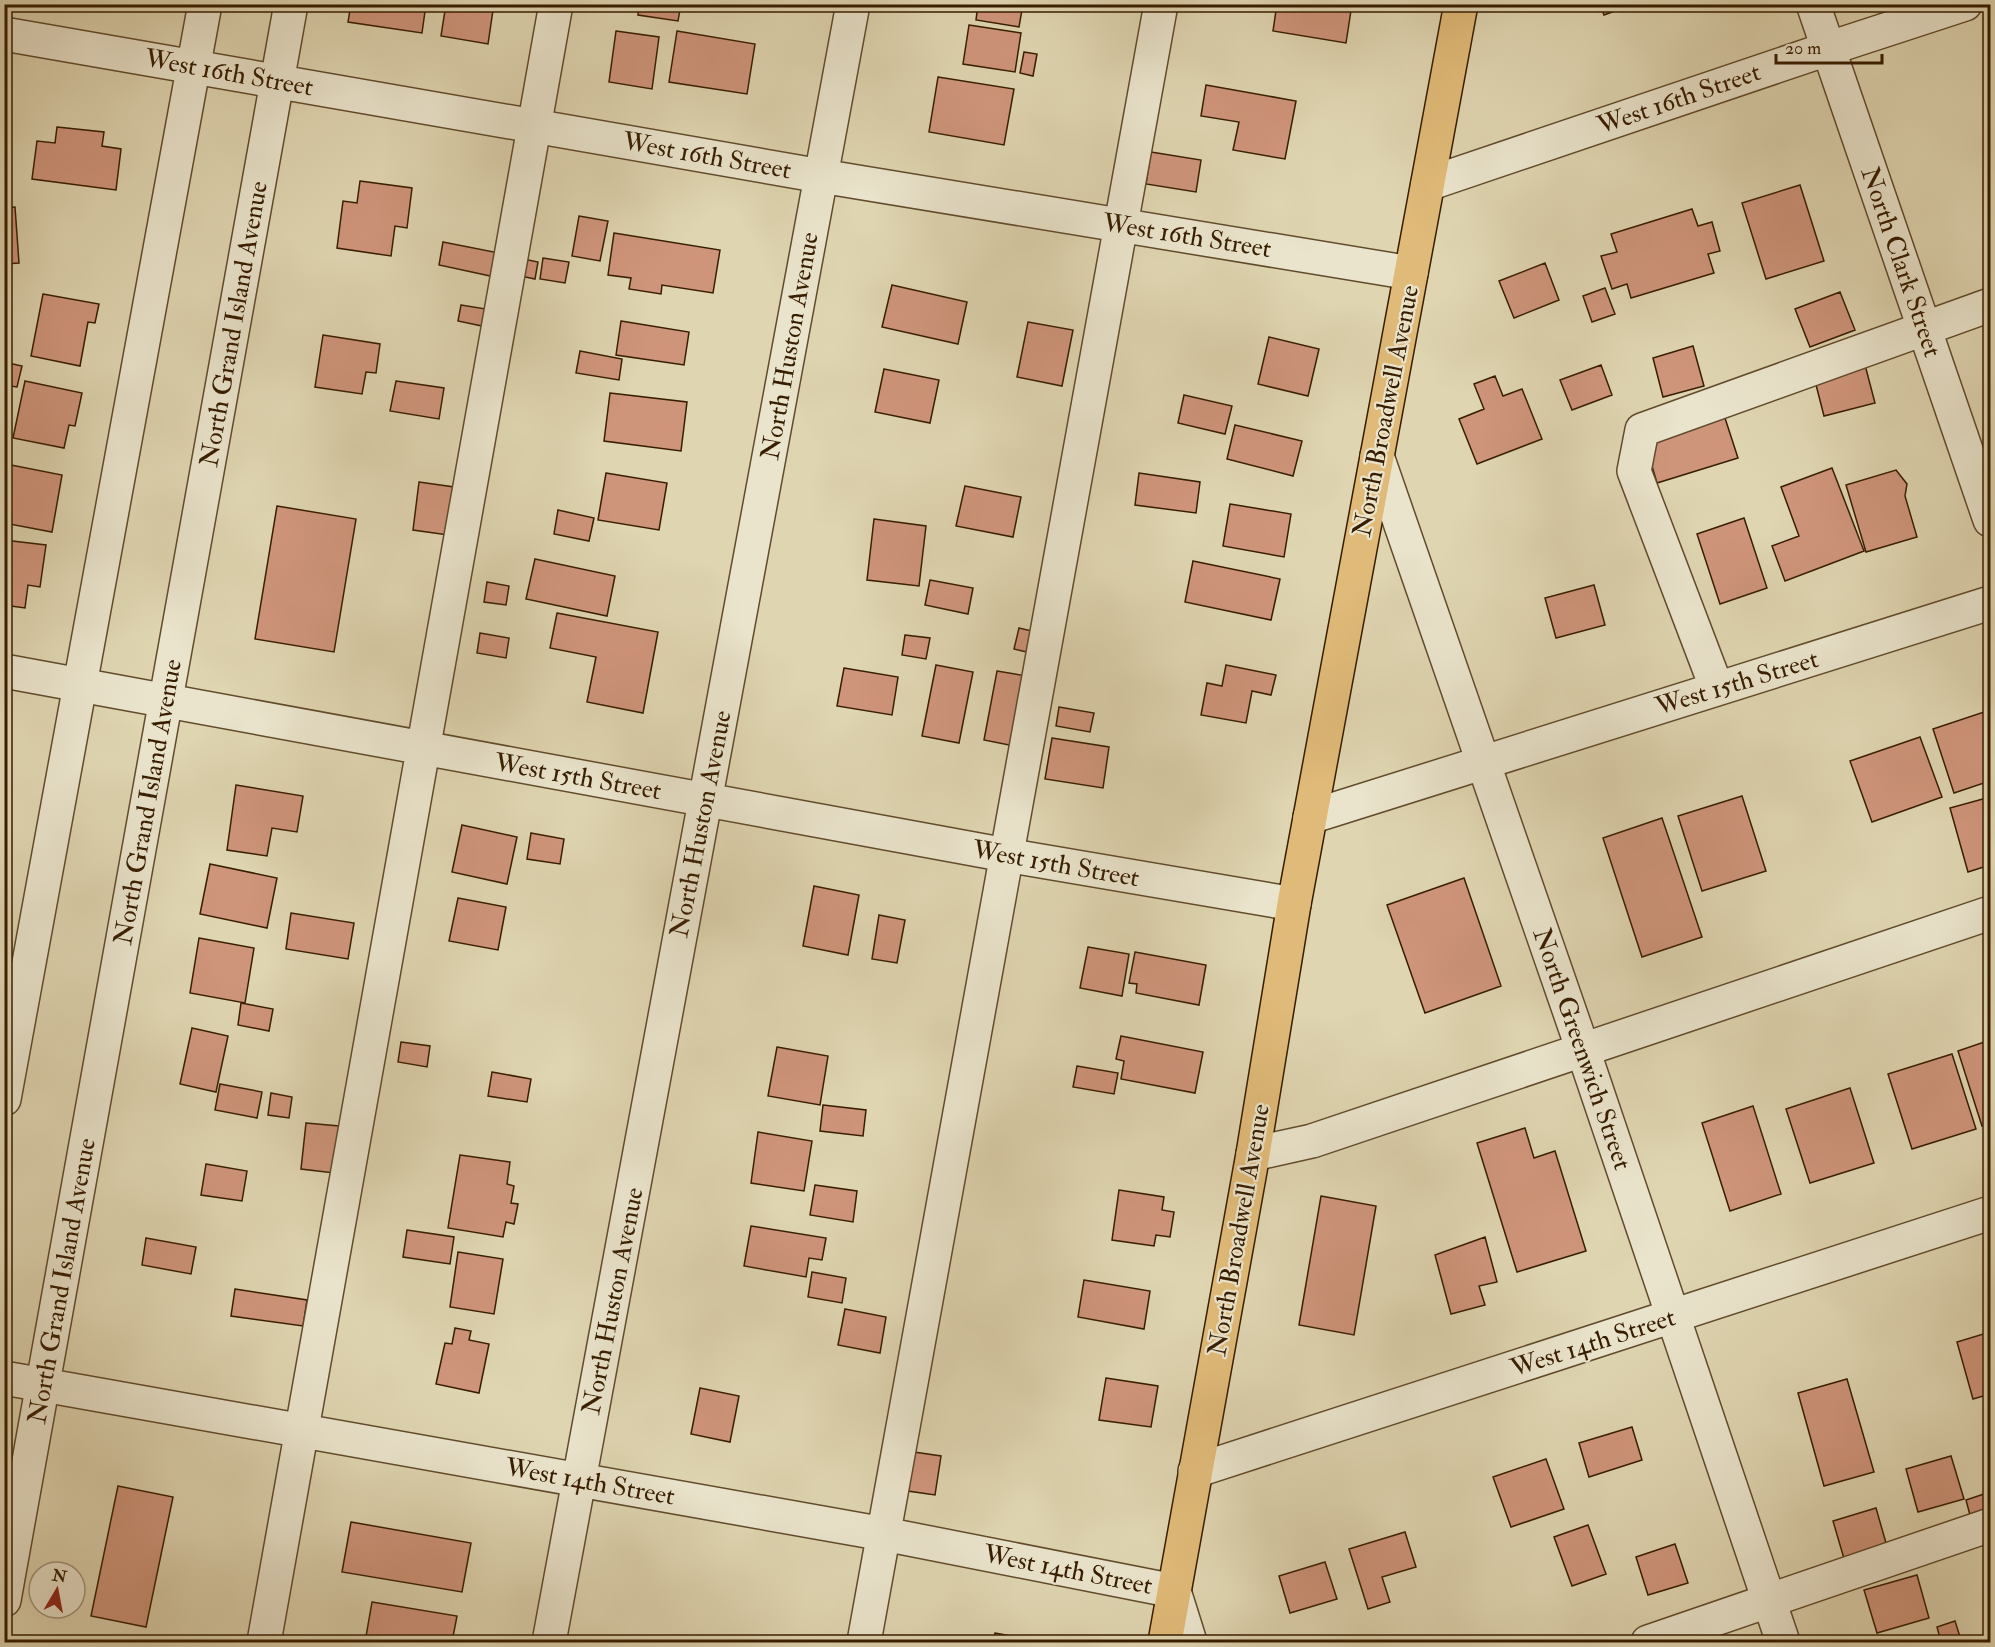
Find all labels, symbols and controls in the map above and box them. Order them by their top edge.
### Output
scale bar [1776,27,1882,65]
text: 20 m [1785,37,1821,60]
street label: West 16th Street [141,42,316,104]
street label: West 16th Street [1592,56,1765,142]
street label: West 16th Street [619,125,794,187]
street label: North Clark Street [1853,163,1949,361]
street label: North Grand Island Avenue [193,178,275,469]
street label: West 16th Street [1099,207,1274,265]
street label: North Huston Avenue [754,229,826,462]
street label: North Broadwell Avenue [1346,282,1426,540]
street label: West 15th Street [1651,643,1822,723]
street label: North Grand Island Avenue [107,656,189,947]
street label: North Huston Avenue [663,708,739,940]
street label: West 15th Street [491,746,664,807]
street label: West 15th Street [969,833,1142,894]
street label: North Greenwich Street [1526,924,1638,1174]
street label: North Broadwell Avenue [1201,1101,1277,1359]
street label: North Grand Island Avenue [21,1135,103,1426]
street label: North Huston Avenue [575,1185,651,1417]
street label: West 14th Street [1506,1301,1679,1385]
street label: West 14th Street [502,1451,677,1513]
street label: West 14th Street [980,1538,1155,1602]
north arrow [27,1560,87,1620]
text: N [50,1565,69,1587]

